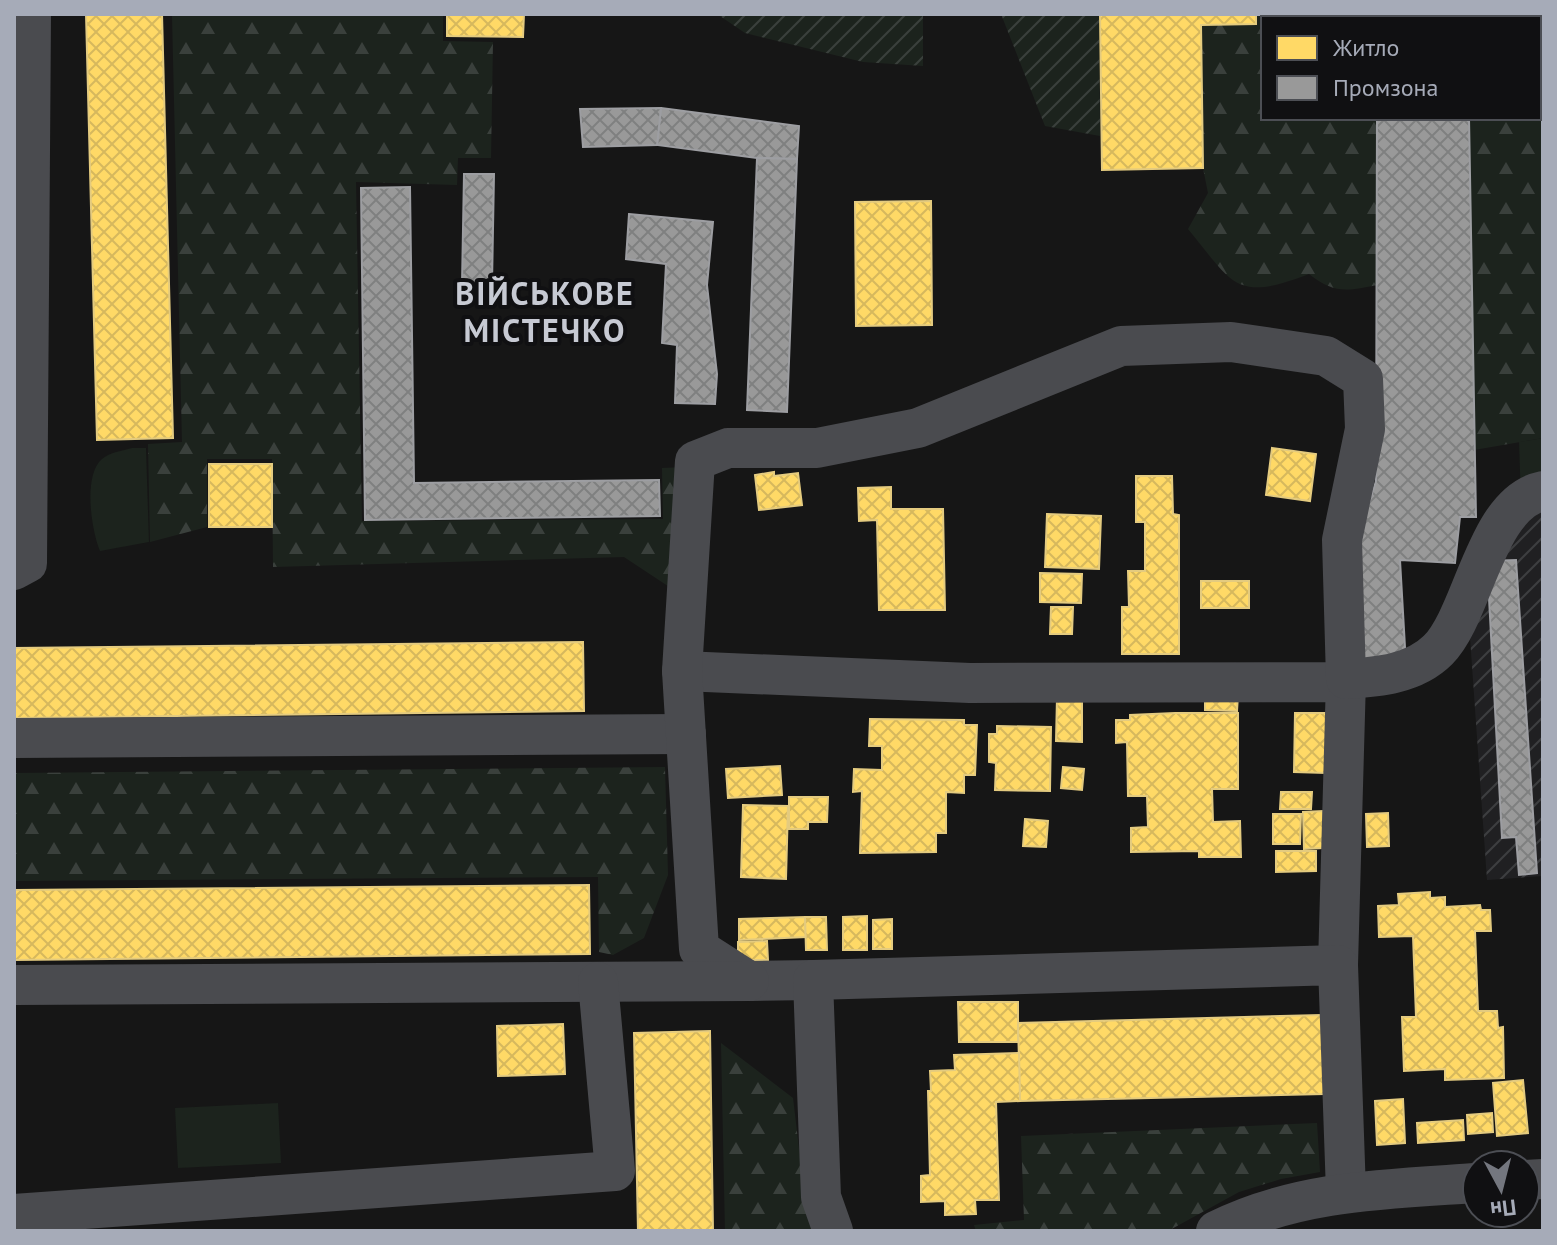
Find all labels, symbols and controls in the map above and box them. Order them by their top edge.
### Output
legend [1261,16,1541,120]
text: Житло [1332,32,1399,63]
text: Промзона [1333,72,1438,103]
district label: ВІЙСЬКОВЕ МІСТЕЧКО [455,272,635,351]
north arrow [1461,1149,1541,1229]
text: Пн [1489,1193,1518,1224]

